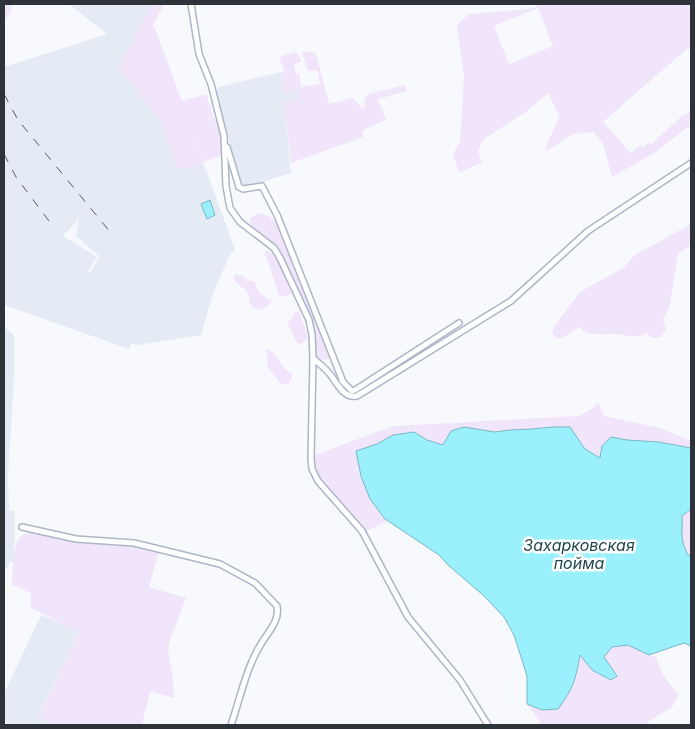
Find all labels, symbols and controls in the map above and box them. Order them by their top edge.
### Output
water label: Захарковская пойма [523,535,635,573]

